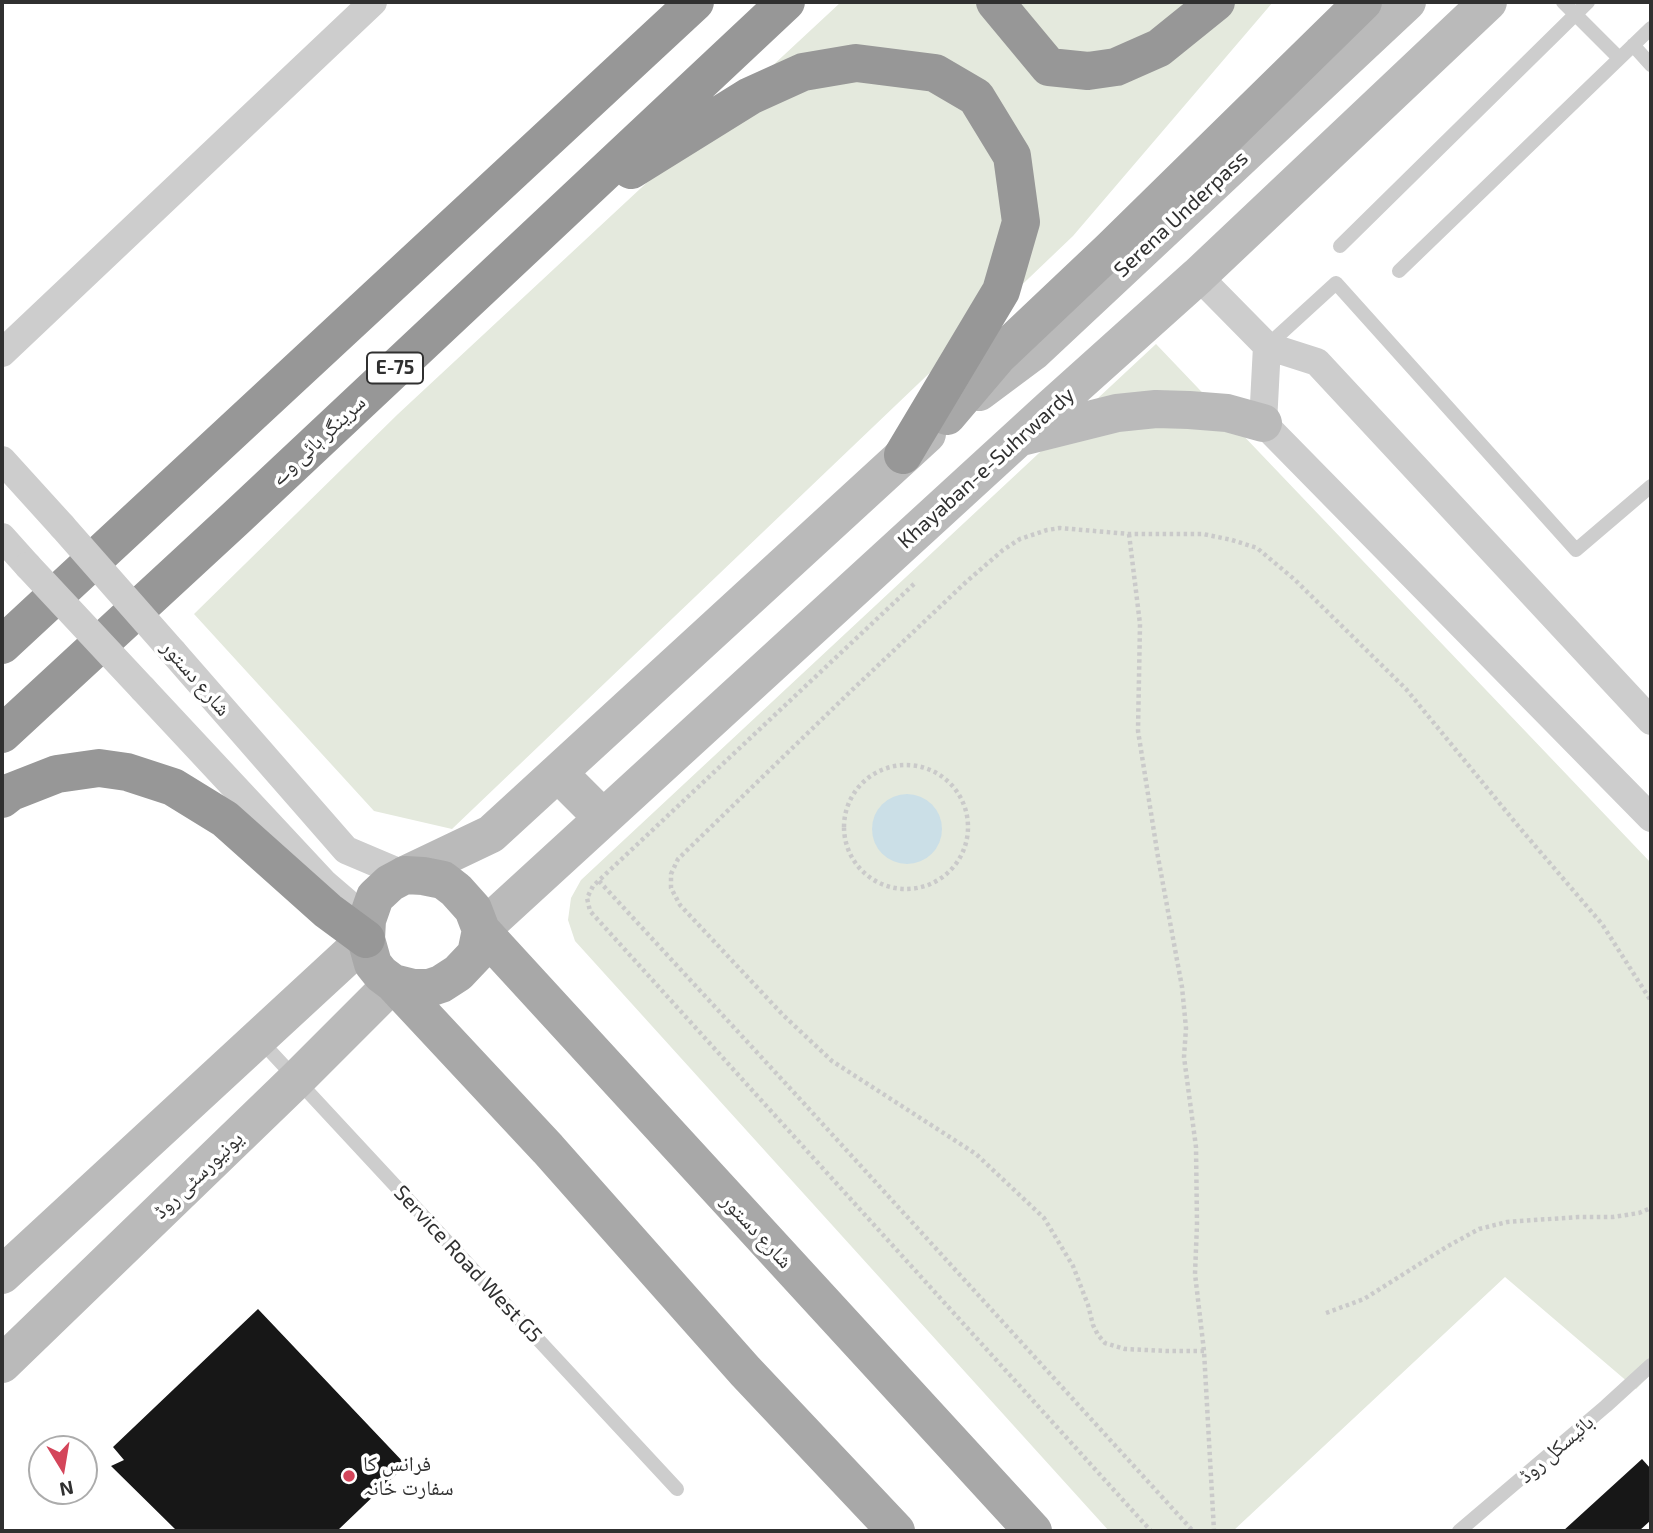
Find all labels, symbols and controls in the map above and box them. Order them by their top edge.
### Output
street label: Serena Underpass [1109,145,1253,283]
road number: E-75 [367,352,423,384]
street label: Khayaban-e-Suhrwardy [893,382,1079,554]
street label: سرینگر ہائی وے [265,390,371,490]
street label: شارع دستور [156,635,236,721]
street label: یونیورسٹی روڈ [148,1126,248,1224]
street label: Service Road West G5 [389,1180,547,1348]
street label: شارع دستور [716,1189,798,1273]
street label: بائیسکل روڈ [1513,1409,1599,1489]
north arrow [28,1435,98,1505]
place label: فرانس کا سفارت خانہ [363,1451,453,1501]
marker: فرانس کا سفارت خانہ [341,1468,357,1484]
text: N [58,1477,76,1502]

